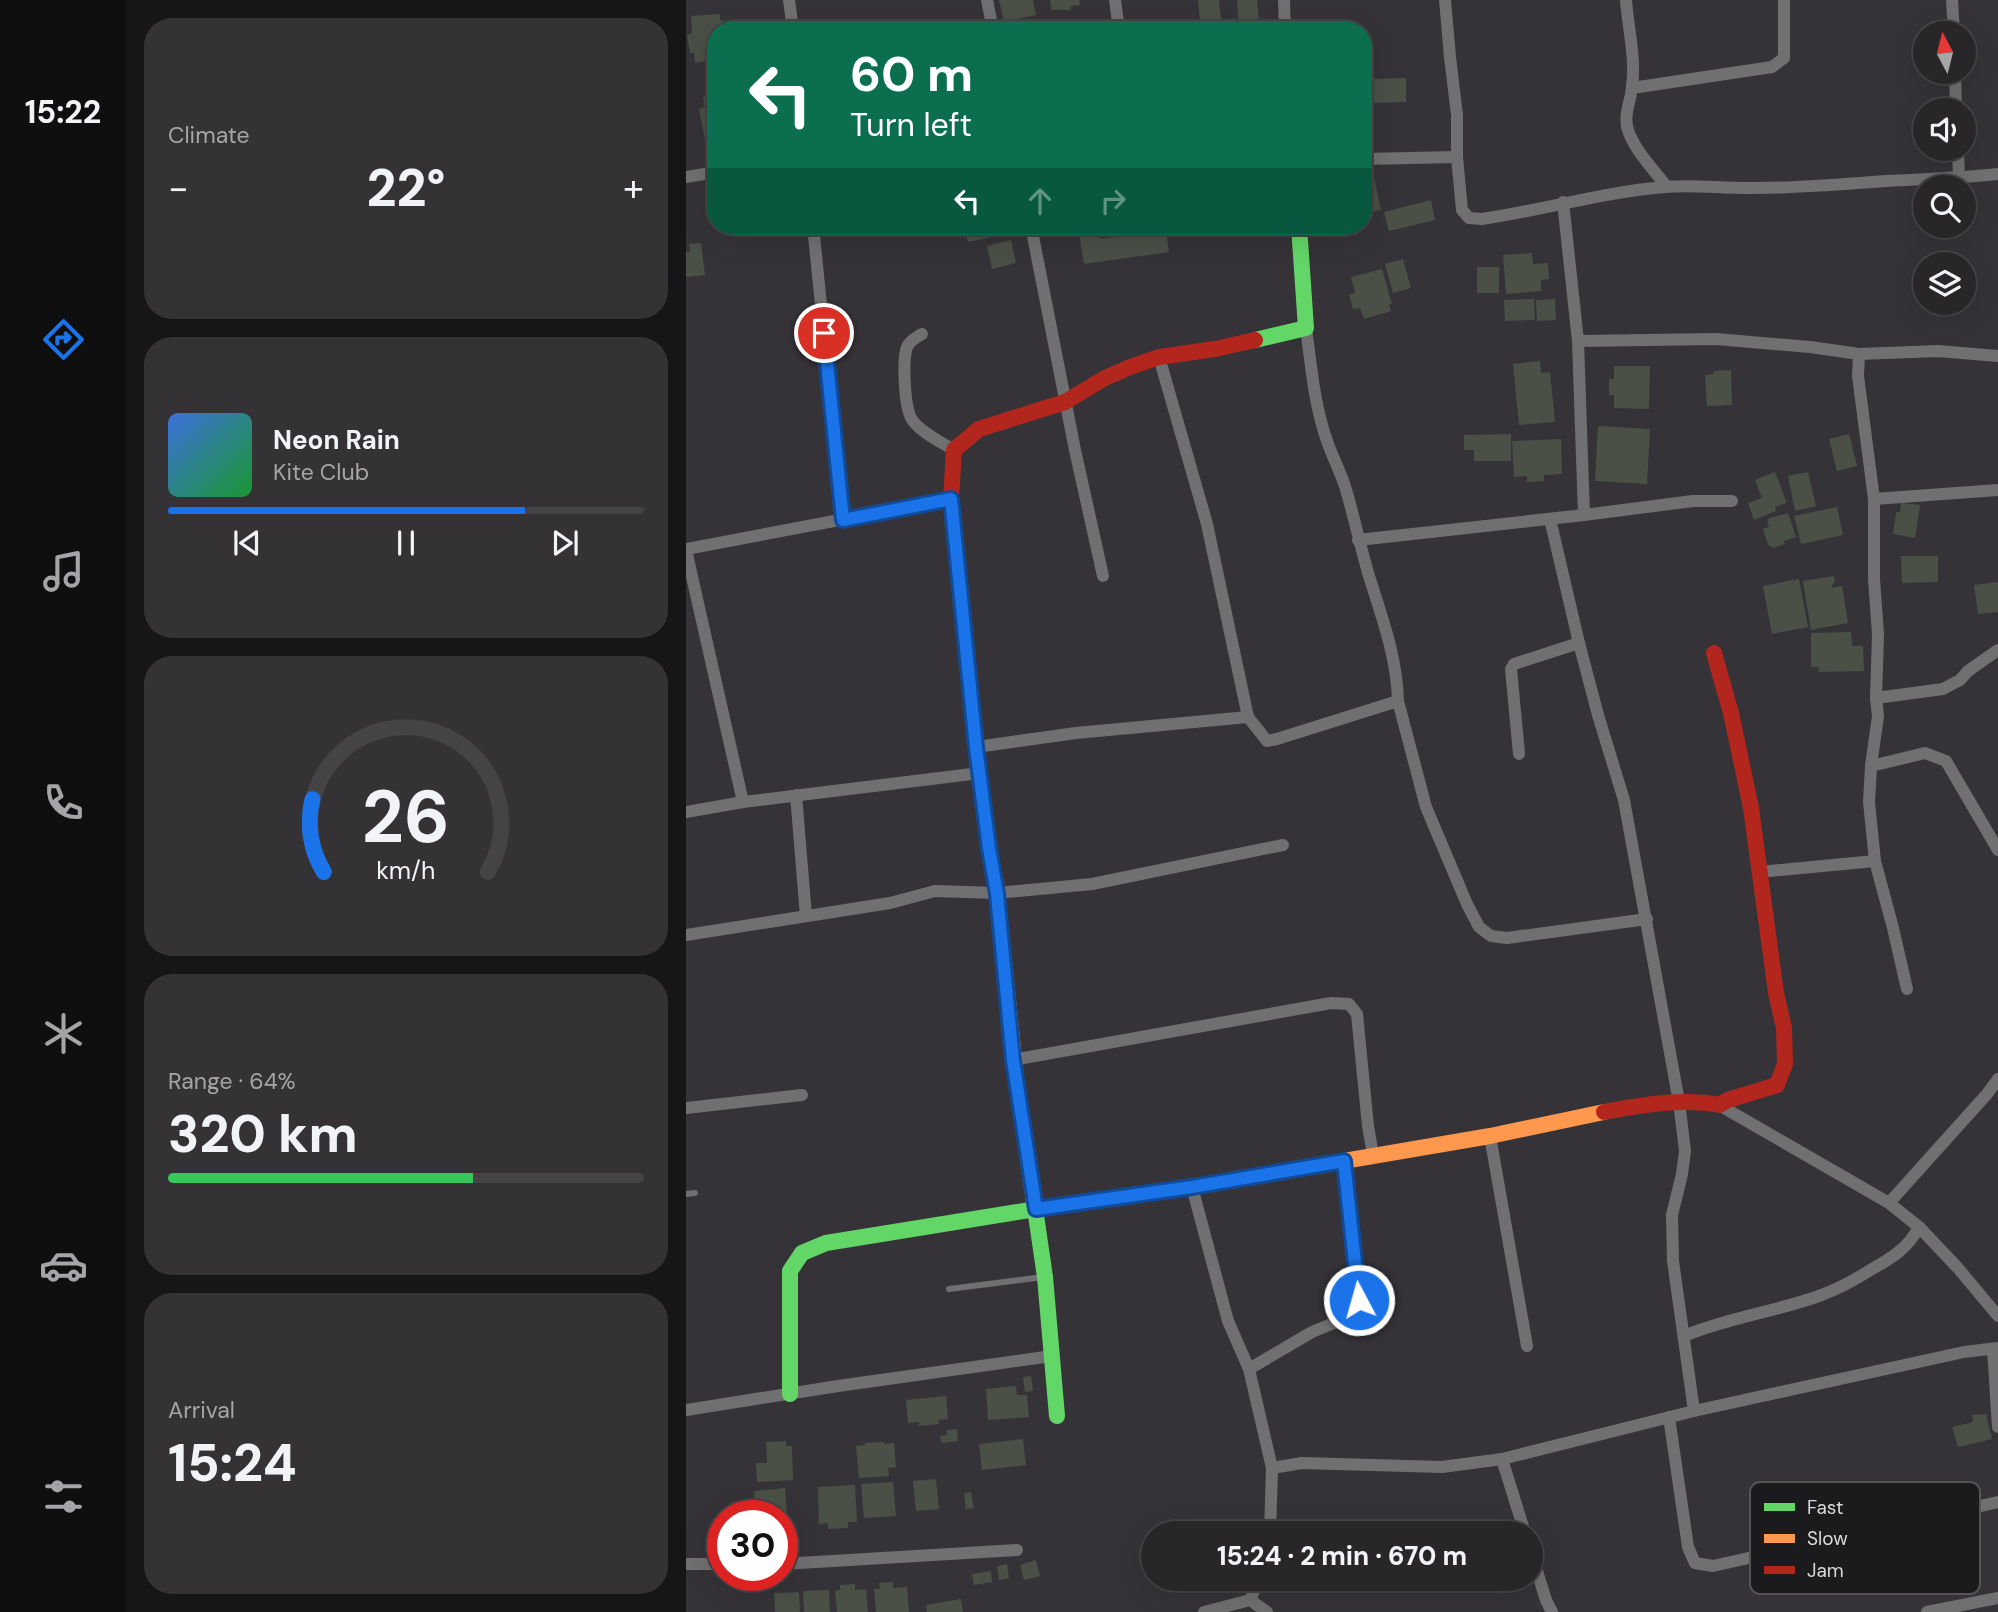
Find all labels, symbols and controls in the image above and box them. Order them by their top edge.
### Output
north arrow [1913,21,1976,84]
map controls [1913,21,1976,315]
text: 60 m [850,42,973,106]
icon: left [735,49,826,140]
text: 15:22 [25,91,101,133]
button: sound [1913,98,1976,161]
text: Turn left [850,104,972,146]
text: Climate [168,120,250,150]
text: 22° [366,154,446,222]
text: − [168,163,189,213]
text: + [623,163,644,213]
button: search [1913,175,1976,238]
icon: left [948,182,986,220]
icon: ahead [1021,182,1059,220]
icon: right [1094,182,1132,220]
button: layers [1913,252,1976,315]
pin [794,303,854,363]
icon: arrive [805,314,843,352]
icon: directions [39,315,88,364]
text: Neon Rain [273,423,400,457]
text: Kite Club [273,457,369,487]
icon: previous [228,524,266,562]
icon: pause [387,524,425,562]
icon: next [546,524,584,562]
icon: music [39,547,88,596]
text: 26 [362,770,450,865]
icon: phone [39,778,88,827]
text: km/h [376,854,436,887]
icon: climate [39,1009,88,1058]
text: Range · 64% [168,1066,296,1096]
text: 320 km [168,1100,358,1168]
icon: car [39,1241,88,1290]
position arrow [1322,1263,1396,1337]
text: Arrival [168,1395,235,1425]
text: 15:24 [168,1429,297,1497]
icon: filters [39,1472,88,1521]
legend [1750,1482,1980,1594]
text: Fast [1807,1495,1843,1520]
speed limit sign: 30 [707,1500,798,1591]
text: Slow [1807,1526,1848,1551]
text: 15:24 · 2 min · 670 m [1217,1539,1467,1573]
text: Jam [1807,1558,1844,1583]

